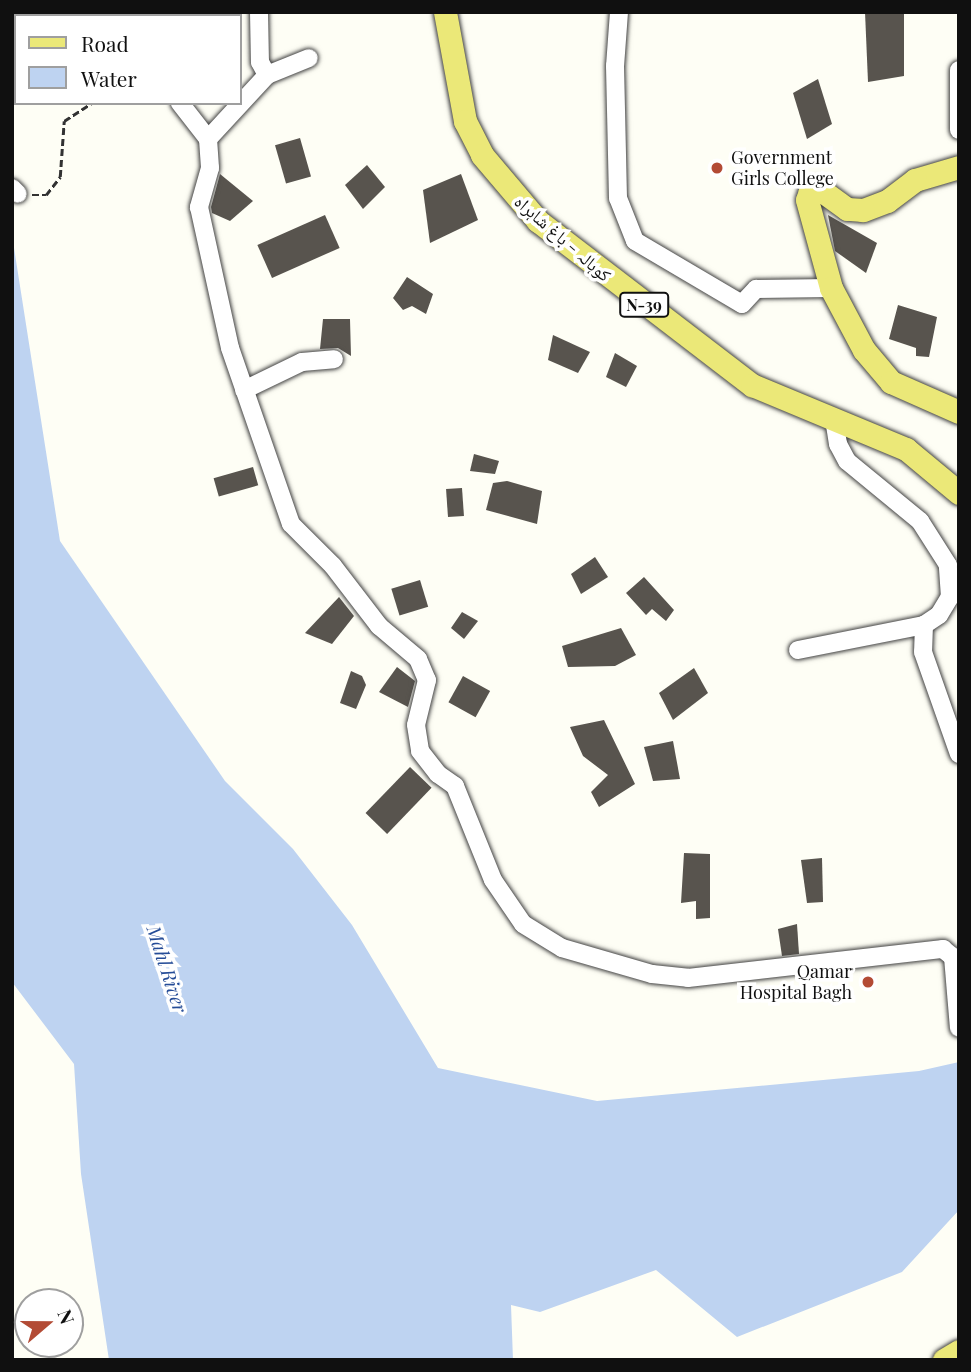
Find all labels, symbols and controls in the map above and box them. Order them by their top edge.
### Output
legend [14,14,242,105]
text: Road [81,29,129,57]
text: Water [81,64,137,92]
place label: Government Girls College [731,147,834,190]
marker: Government Girls College [709,160,725,176]
street label: کوہالہ - باغ شاہراہ [510,190,616,286]
road number: N-39 [618,292,670,318]
water label: Mahl River [142,922,192,1016]
place label: Qamar Hospital Bagh [740,961,852,1004]
marker: Qamar Hospital Bagh [858,972,878,992]
north arrow [14,1288,84,1358]
text: N [52,1306,81,1327]

